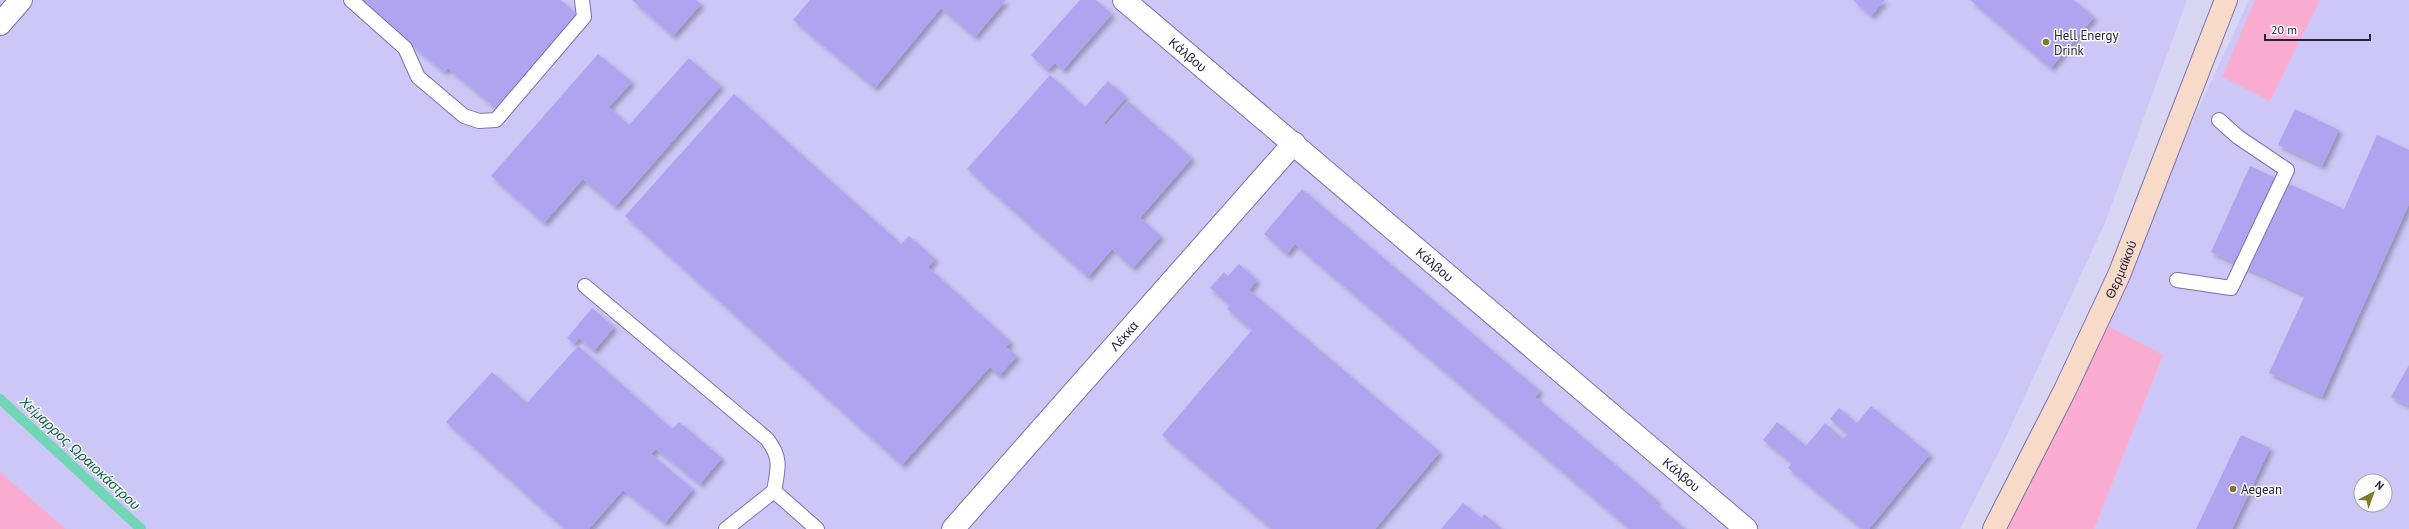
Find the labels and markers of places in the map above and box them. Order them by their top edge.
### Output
place label: Hell Energy Drink [2054,27,2119,59]
marker: Hell Energy Drink [2041,37,2051,47]
place label: Aegean [2241,481,2282,498]
marker: Aegean [2228,484,2238,494]

